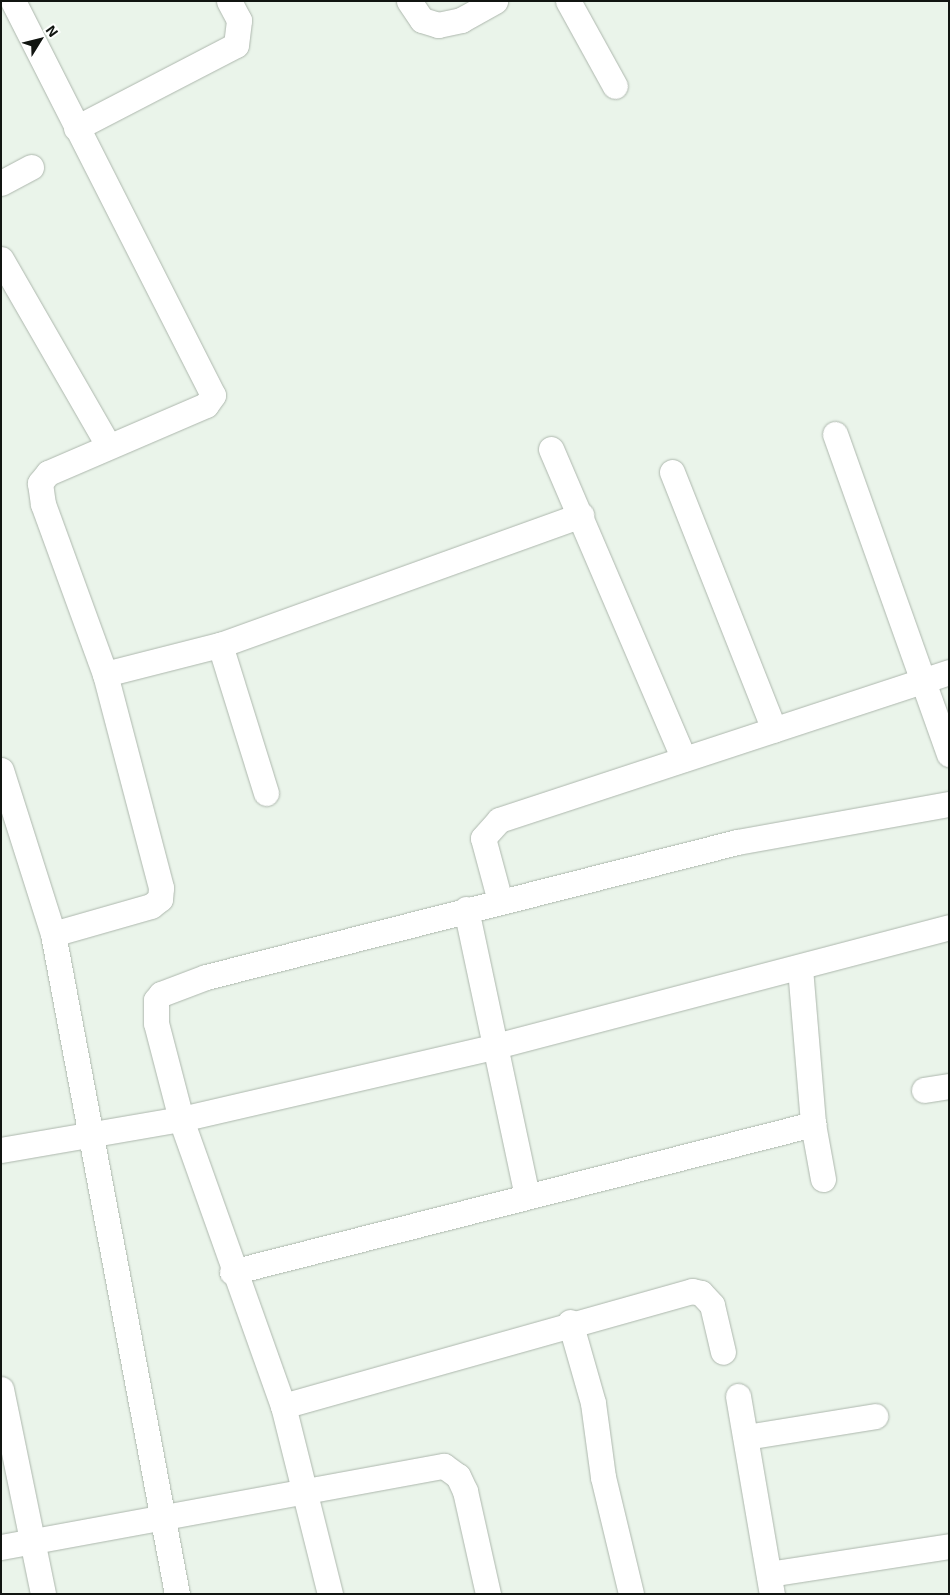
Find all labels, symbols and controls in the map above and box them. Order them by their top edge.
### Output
north arrow [15,15,65,65]
text: N [43,22,62,40]

